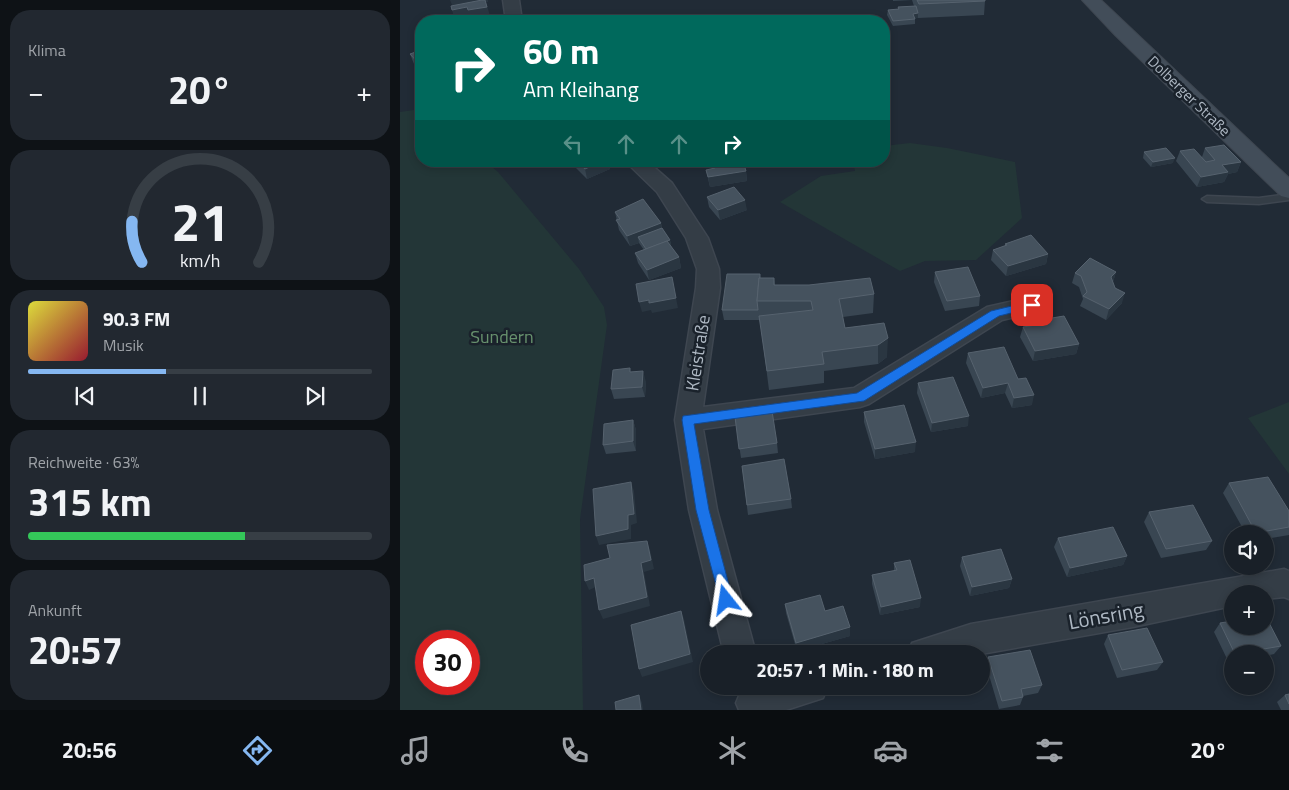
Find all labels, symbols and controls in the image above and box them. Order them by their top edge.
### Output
text: 60 m [523,24,599,78]
icon: right [440,35,505,100]
text: Klima [28,38,66,62]
street label: Dolberger Straße [1143,50,1236,141]
text: 20° [168,61,232,119]
text: − [28,70,44,113]
text: + [356,70,372,113]
text: Am Kleihang [523,72,639,106]
icon: left [559,130,587,158]
icon: ahead [612,130,640,158]
icon: ahead [665,130,693,158]
icon: right [718,130,746,158]
text: 21 [171,182,229,261]
text: km/h [180,247,220,274]
pin [1011,284,1053,326]
icon: arrive [1018,291,1046,319]
text: 90.3 FM [103,304,170,333]
street label: Kleistraße [678,313,717,393]
park label: Sundern [470,323,534,350]
text: Musik [103,333,144,357]
icon: previous [71,382,99,410]
icon: pause [186,382,214,410]
icon: next [301,382,329,410]
text: Reichweite · 63% [28,450,140,474]
text: 315 km [28,473,152,531]
map controls [1224,525,1274,695]
button: sound [1224,525,1274,575]
position arrow [699,573,751,625]
button: + [1224,585,1274,635]
street label: Lönsring [1066,593,1146,637]
text: Ankunft [28,598,82,622]
text: 20:57 [28,621,123,679]
speed limit sign: 30 [415,630,480,695]
button: − [1224,645,1274,695]
text: 20:57 · 1 Min. · 180 m [756,655,934,684]
text: 20:56 [62,733,117,767]
icon: directions [240,733,275,768]
icon: music [398,733,433,768]
icon: phone [557,733,592,768]
icon: climate [715,733,750,768]
icon: car [873,733,908,768]
icon: filters [1032,733,1067,768]
text: 20° [1190,733,1227,767]

